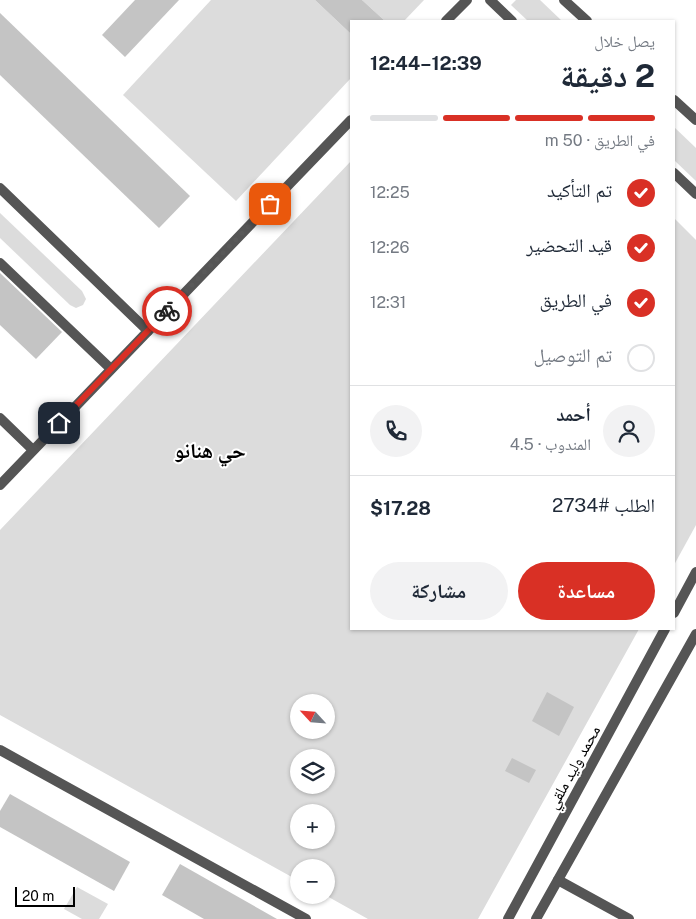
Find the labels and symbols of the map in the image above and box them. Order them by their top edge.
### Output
pin [249,183,291,225]
courier [142,286,192,336]
pin [38,402,80,444]
district label: حي هنانو [174,438,246,467]
north arrow [290,694,335,739]
street label: محمد وليد ملقي [543,722,607,814]
scale bar [15,884,75,907]

